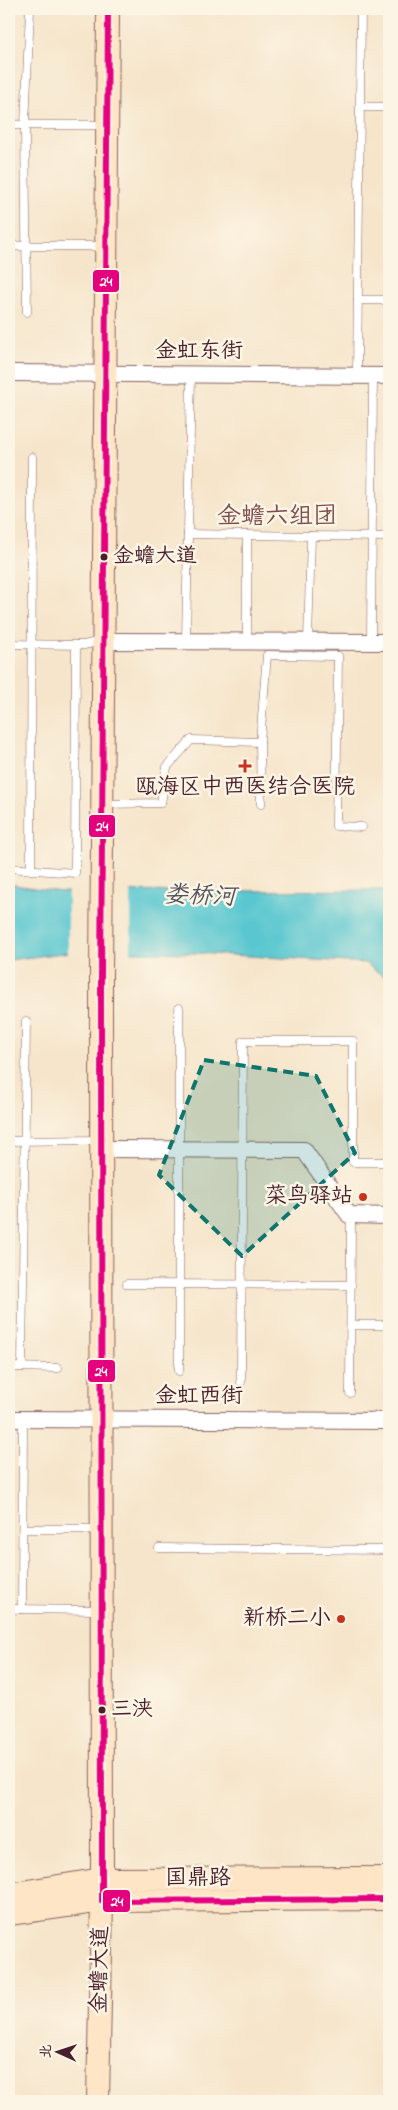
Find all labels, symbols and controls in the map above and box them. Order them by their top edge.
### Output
line badge: 24 [92,269,120,293]
text: 24 [99,272,113,293]
street label: 金虹东街 [155,336,243,368]
district label: 金蟾六组团 [217,500,337,535]
place label: 金蟾大道 [113,542,197,572]
marker: 金蟾大道 [99,552,109,562]
marker: 瓯海区中西医结合医院 [238,759,252,773]
place label: 瓯海区中西医结合医院 [135,772,355,804]
line badge: 24 [88,814,116,838]
text: 24 [95,817,109,838]
water label: 娄桥河 [163,878,241,916]
place label: 菜鸟驿站 [265,1181,353,1213]
marker: 菜鸟驿站 [357,1191,369,1203]
line badge: 24 [87,1359,116,1383]
text: 24 [94,1362,108,1383]
street label: 金虹西街 [155,1381,243,1413]
place label: 新桥二小 [243,1603,331,1635]
marker: 新桥二小 [335,1613,347,1625]
place label: 三浃 [111,1695,153,1725]
marker: 三浃 [97,1705,107,1715]
street label: 国鼎路 [165,1863,231,1895]
line badge: 24 [102,1889,131,1913]
text: 24 [110,1892,124,1913]
street label: 金蟾大道 [84,1926,118,2014]
north arrow [32,2028,82,2078]
text: 北 [36,2044,57,2059]

